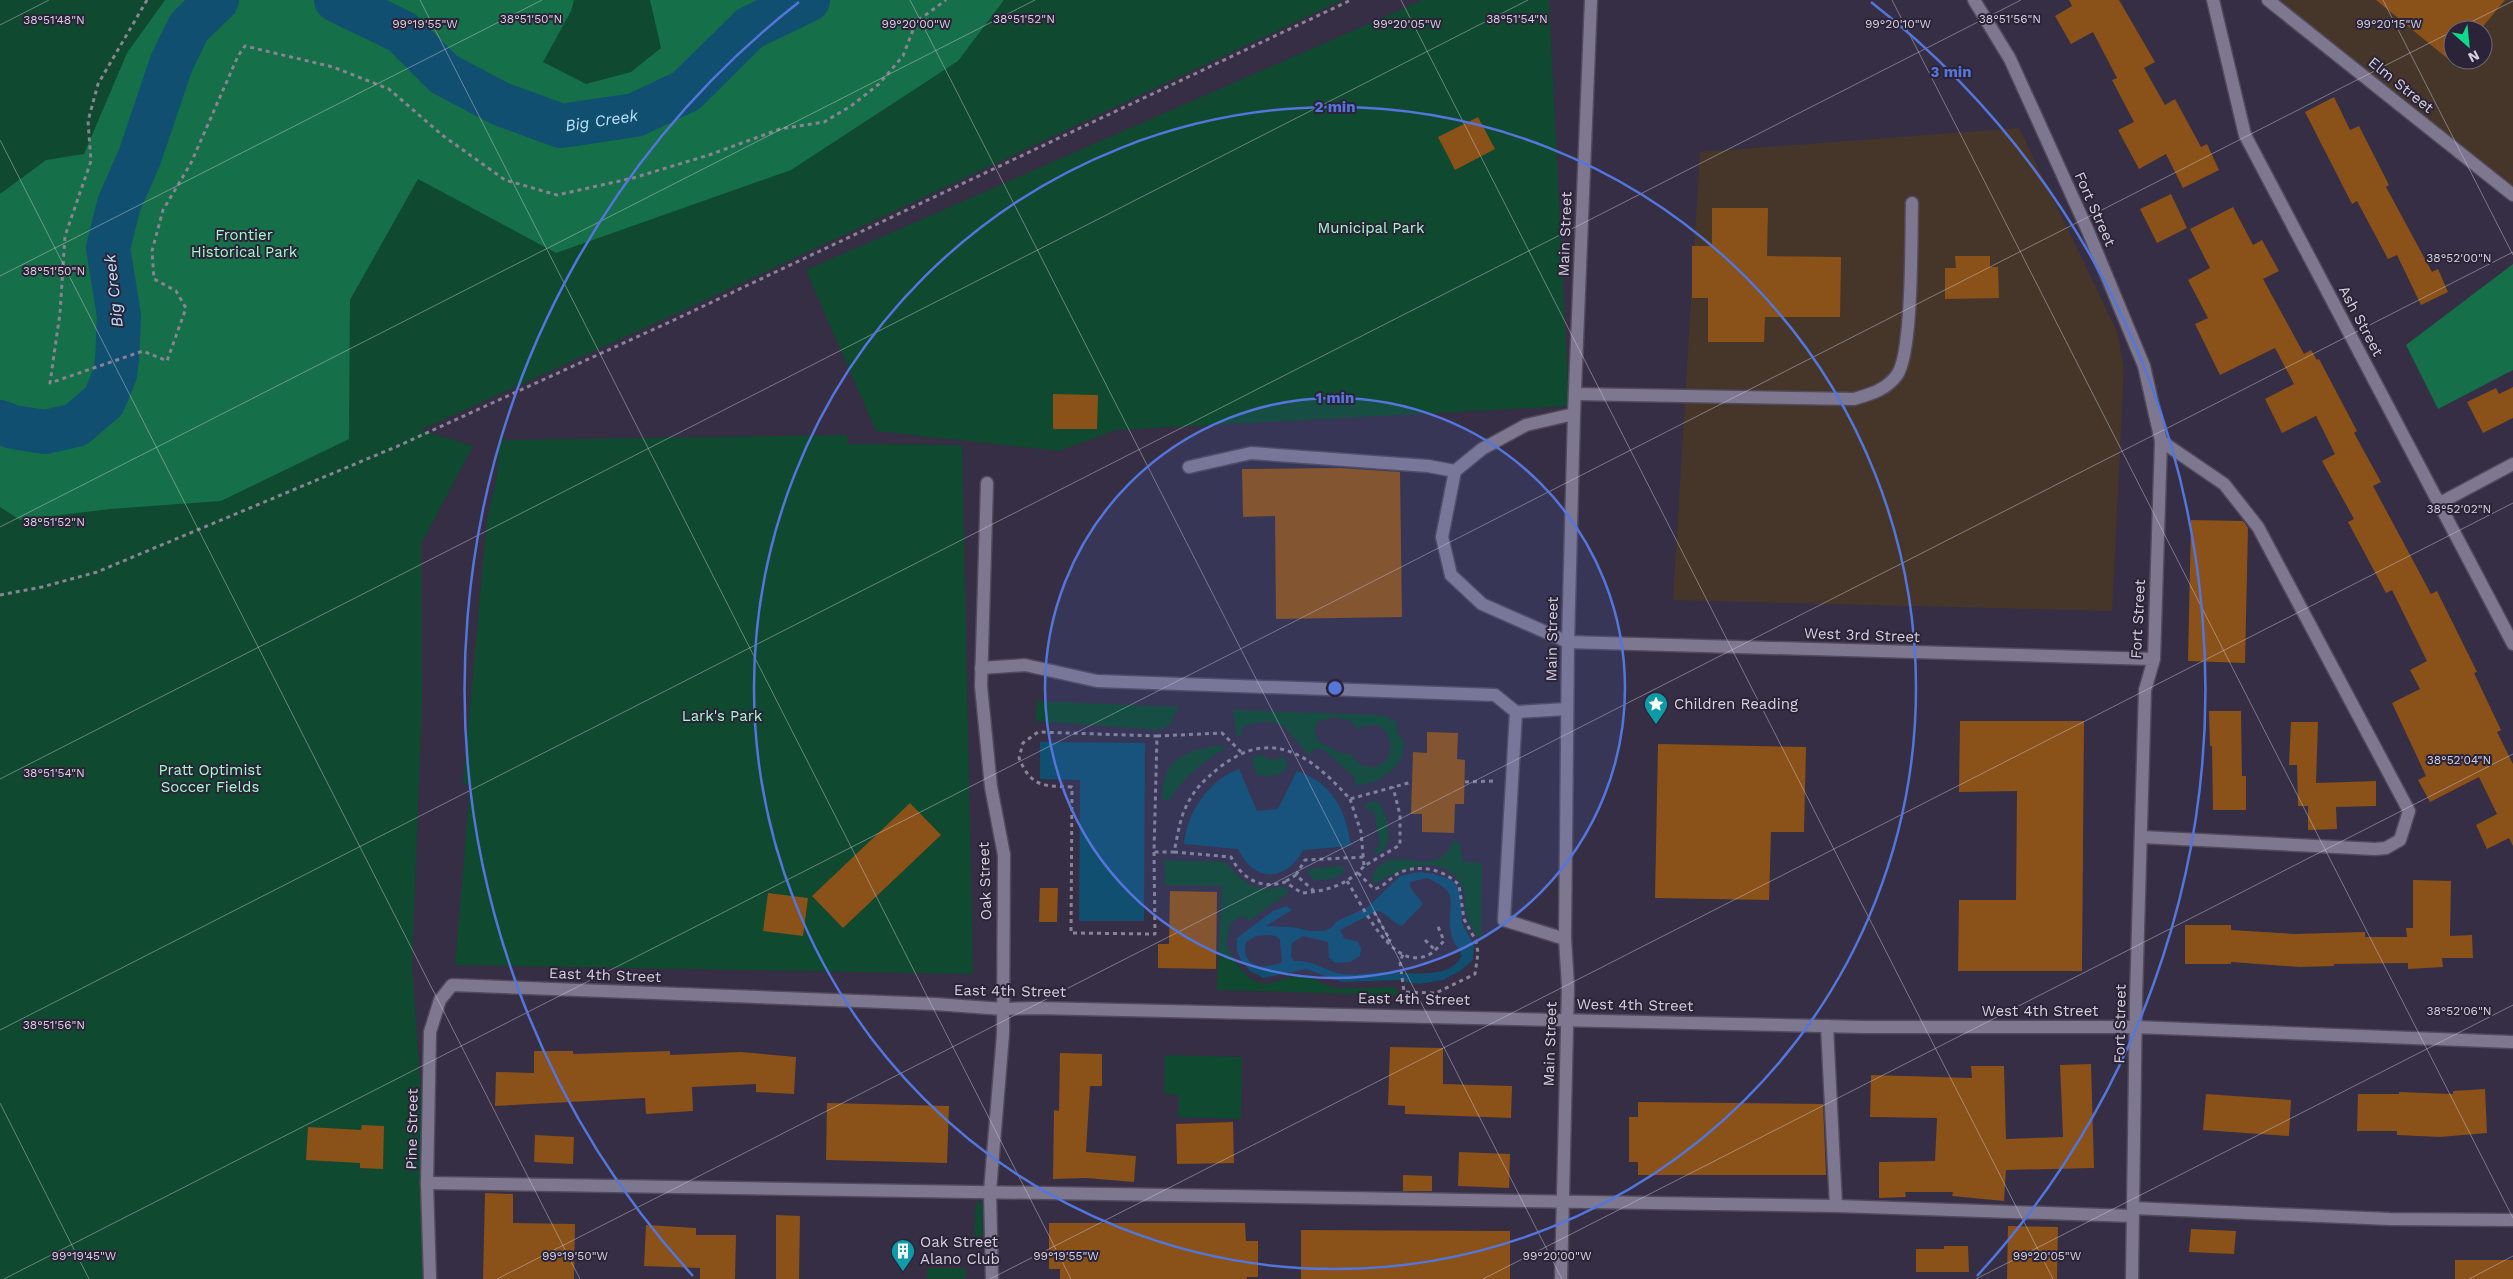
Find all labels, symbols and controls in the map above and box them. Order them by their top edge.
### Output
text: 38°51'50"N [500,12,562,26]
text: 38°51'52"N [993,12,1055,26]
text: 38°51'54"N [1486,12,1548,26]
text: 38°51'56"N [1979,12,2041,26]
text: 38°51'48"N [23,13,85,27]
text: 99°19'55"W [392,17,458,31]
text: 99°20'00"W [882,17,951,31]
text: 99°20'05"W [1373,17,1442,31]
text: 99°20'10"W [1865,17,1932,31]
text: 99°20'15"W [2356,17,2422,31]
north arrow [2443,20,2493,70]
text: N [2466,47,2482,66]
street label: Elm Street [2365,53,2438,117]
text: 3 min [1931,63,1971,81]
text: 2 min [1314,98,1356,116]
water label: Big Creek [564,105,641,135]
street label: Fort Street [2071,169,2120,250]
street label: Main Street [1555,191,1575,277]
park label: Municipal Park [1318,219,1425,237]
park label: Frontier Historical Park [191,226,298,261]
text: 38°52'00"N [2426,251,2492,265]
water label: Big Creek [100,252,127,328]
text: 38°51'50"N [23,264,85,278]
street label: Ash Street [2335,283,2387,360]
text: 1 min [1316,389,1354,407]
text: 38°52'02"N [2427,502,2491,516]
text: 38°51'52"N [23,515,85,529]
street label: Fort Street [2127,578,2149,659]
street label: Main Street [1542,596,1562,682]
street label: West 3rd Street [1804,624,1921,646]
centre of rings [1326,679,1344,697]
place icon: Children Reading [1643,691,1669,725]
place label: Children Reading [1674,695,1798,713]
park label: Lark's Park [682,707,763,725]
text: 38°52'04"N [2427,753,2491,767]
park label: Pratt Optimist Soccer Fields [158,761,262,796]
text: 38°51'54"N [23,766,85,780]
street label: Oak Street [975,841,995,920]
street label: East 4th Street [549,964,662,986]
street label: East 4th Street [954,981,1067,1001]
street label: Fort Street [2110,983,2130,1064]
street label: East 4th Street [1358,989,1471,1009]
street label: West 4th Street [1576,995,1694,1015]
street label: Main Street [1540,1001,1560,1087]
street label: West 4th Street [1982,1002,2099,1020]
text: 38°52'06"N [2426,1004,2492,1018]
text: 38°51'56"N [23,1018,85,1032]
street label: Pine Street [402,1087,422,1170]
place label: Oak Street Alano Club [920,1233,1000,1268]
building icon: Oak Street Alano Club [890,1238,916,1272]
text: 99°19'45"W [52,1249,117,1263]
text: 99°19'50"W [542,1249,608,1263]
text: 99°19'55"W [1033,1249,1099,1263]
text: 99°20'00"W [1523,1249,1592,1263]
text: 99°20'05"W [2013,1249,2082,1263]

